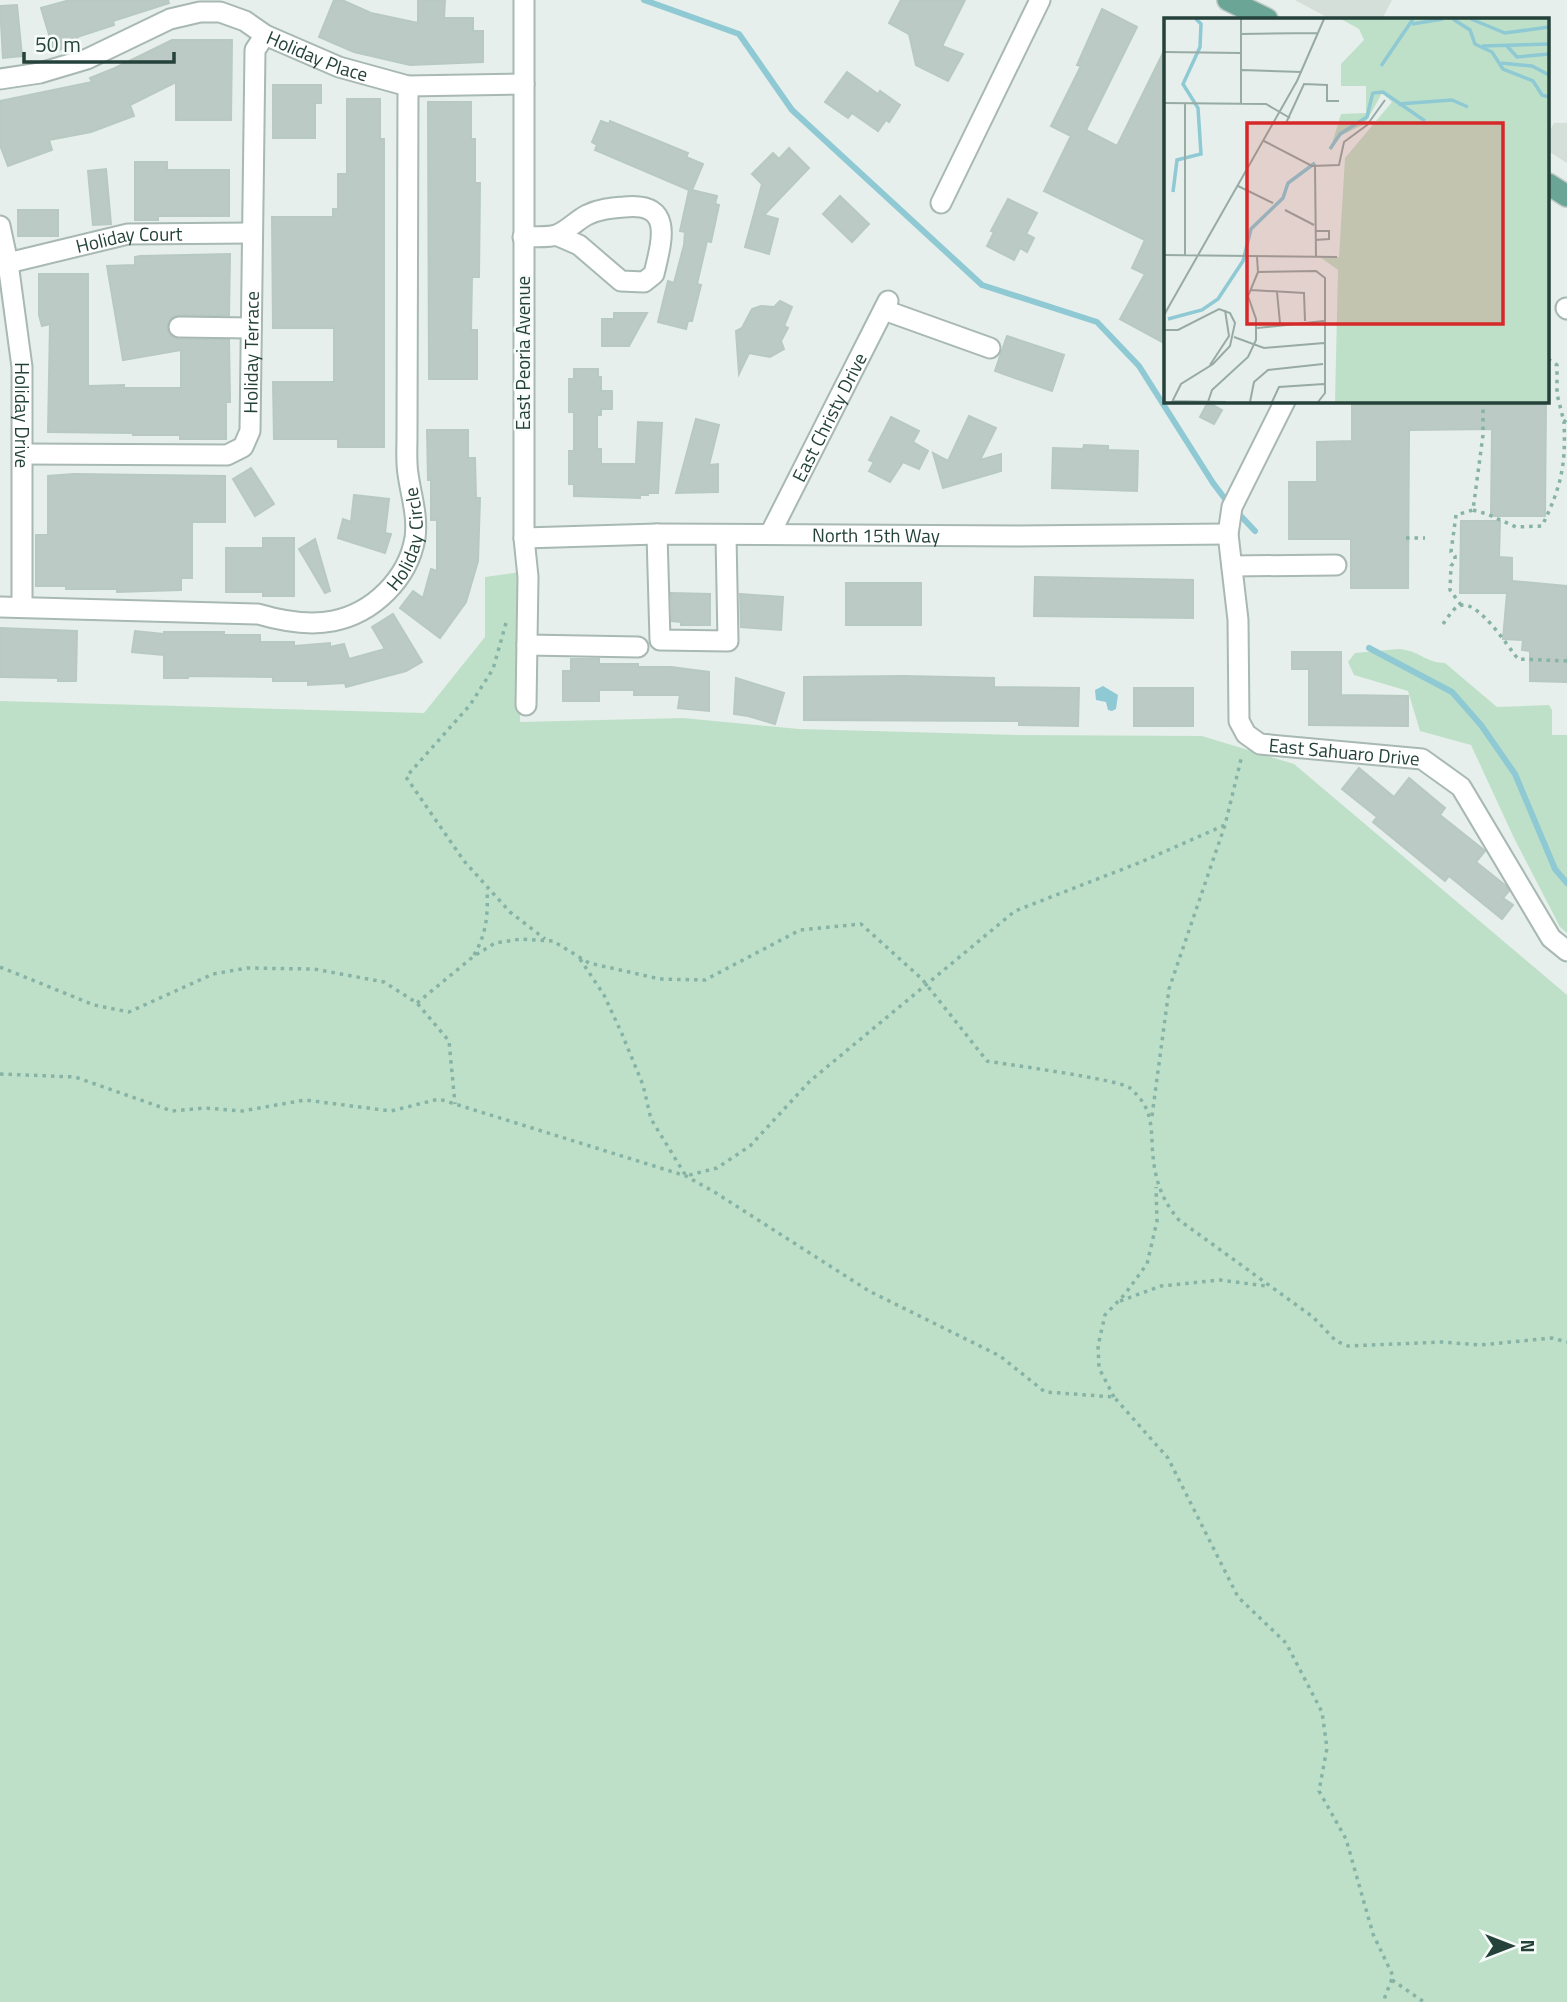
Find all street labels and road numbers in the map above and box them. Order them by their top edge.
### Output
street label: Holiday Place [262,22,371,88]
street label: Holiday Court [73,219,183,260]
street label: East Peoria Avenue [508,276,537,430]
street label: Holiday Terrace [235,291,266,414]
street label: East Christy Drive [784,347,874,487]
street label: Holiday Drive [8,362,37,468]
street label: Holiday Circle [379,485,430,597]
street label: North 15th Way [812,520,940,550]
street label: East Sahuaro Drive [1267,730,1421,773]

